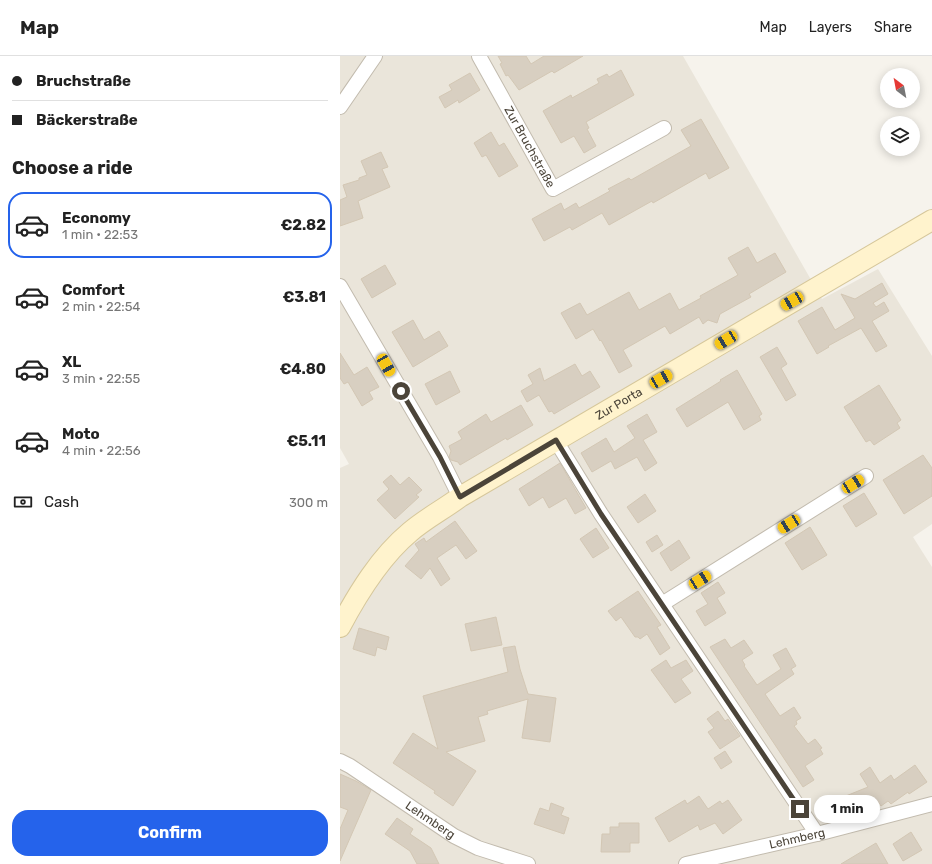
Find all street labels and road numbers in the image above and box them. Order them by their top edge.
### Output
street label: Zur Bruchstraße [501,104,558,190]
street label: Zur Porta [593,385,645,423]
street label: Lehmberg [403,798,458,842]
street label: Lehmberg [768,825,827,852]

